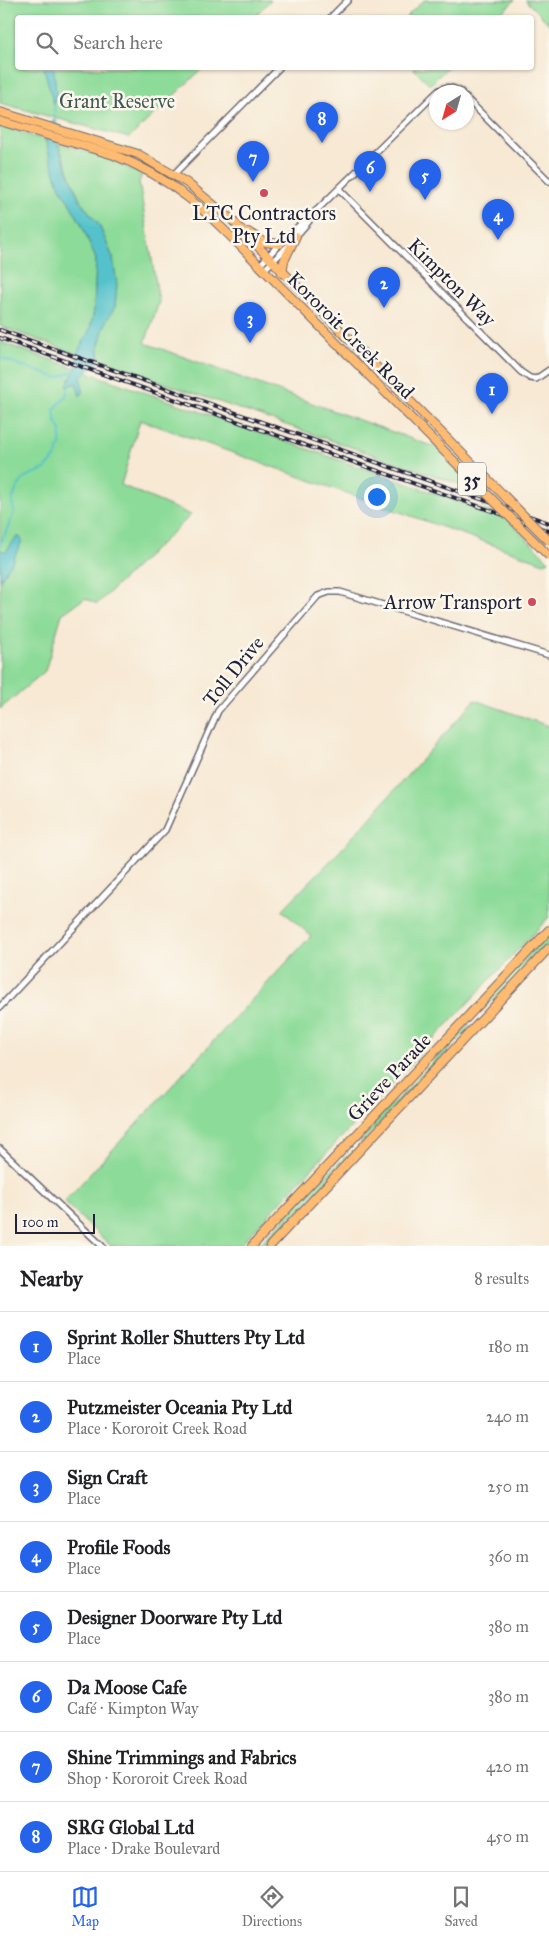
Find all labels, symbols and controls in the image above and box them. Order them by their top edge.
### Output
search box [15,15,534,70]
icon: search [33,29,61,57]
text: Search here [73,31,163,54]
north arrow [429,85,474,130]
park label: Grant Reserve [59,89,175,113]
pin: 8 [306,102,338,143]
pin: 7 [237,141,269,182]
pin: 6 [354,151,386,192]
pin: 5 [409,159,441,200]
marker: LTC Contractors Pty Ltd [258,187,270,199]
pin: 4 [482,199,514,240]
place label: LTC Contractors Pty Ltd [192,201,336,248]
street label: Kimpton Way [403,233,501,331]
street label: Kororoit Creek Road [282,266,420,404]
pin: 2 [368,267,400,308]
pin: 3 [234,302,266,343]
pin: 1 [476,373,508,414]
road number: 35 [458,462,486,496]
your location [364,484,390,510]
place label: Arrow Transport [383,590,522,614]
marker: Arrow Transport [526,596,538,608]
street label: Toll Drive [197,631,269,711]
street label: Grieve Parade [342,1028,436,1126]
scale bar [15,1211,95,1234]
text: 100 m [22,1214,59,1231]
text: Nearby [20,1266,83,1292]
text: 8 results [474,1269,529,1288]
text: Sprint Roller Shutters Pty Ltd [67,1326,305,1349]
text: 1 [33,1337,39,1356]
text: 180 m [488,1337,529,1356]
text: Place [67,1349,101,1368]
text: Putzmeister Oceania Pty Ltd [67,1396,292,1419]
text: 2 [32,1407,40,1426]
text: 240 m [486,1407,529,1426]
text: Place · Kororoit Creek Road [67,1419,247,1438]
text: Sign Craft [67,1466,148,1489]
text: 3 [33,1477,39,1496]
text: 250 m [488,1477,529,1496]
text: Place [67,1489,101,1508]
text: Profile Foods [67,1536,171,1559]
text: 4 [32,1547,40,1566]
text: 360 m [488,1547,529,1566]
text: Place [67,1559,101,1578]
text: Designer Doorware Pty Ltd [67,1606,282,1629]
text: 5 [32,1617,40,1636]
text: 380 m [488,1617,529,1636]
text: Place [67,1629,101,1648]
text: Da Moose Cafe [67,1676,187,1699]
text: 6 [32,1687,40,1706]
text: 380 m [488,1687,529,1706]
text: Café · Kimpton Way [67,1699,199,1718]
text: Shine Trimmings and Fabrics [67,1746,297,1769]
text: 7 [32,1757,40,1776]
text: 420 m [486,1757,529,1776]
text: Shop · Kororoit Creek Road [67,1769,247,1788]
text: SRG Global Ltd [67,1816,194,1839]
text: 8 [32,1827,40,1846]
text: 450 m [486,1827,529,1846]
text: Place · Drake Boulevard [67,1839,220,1858]
tab: Map [71,1883,99,1930]
tab: Directions [242,1883,302,1930]
tab: Saved [445,1883,478,1930]

